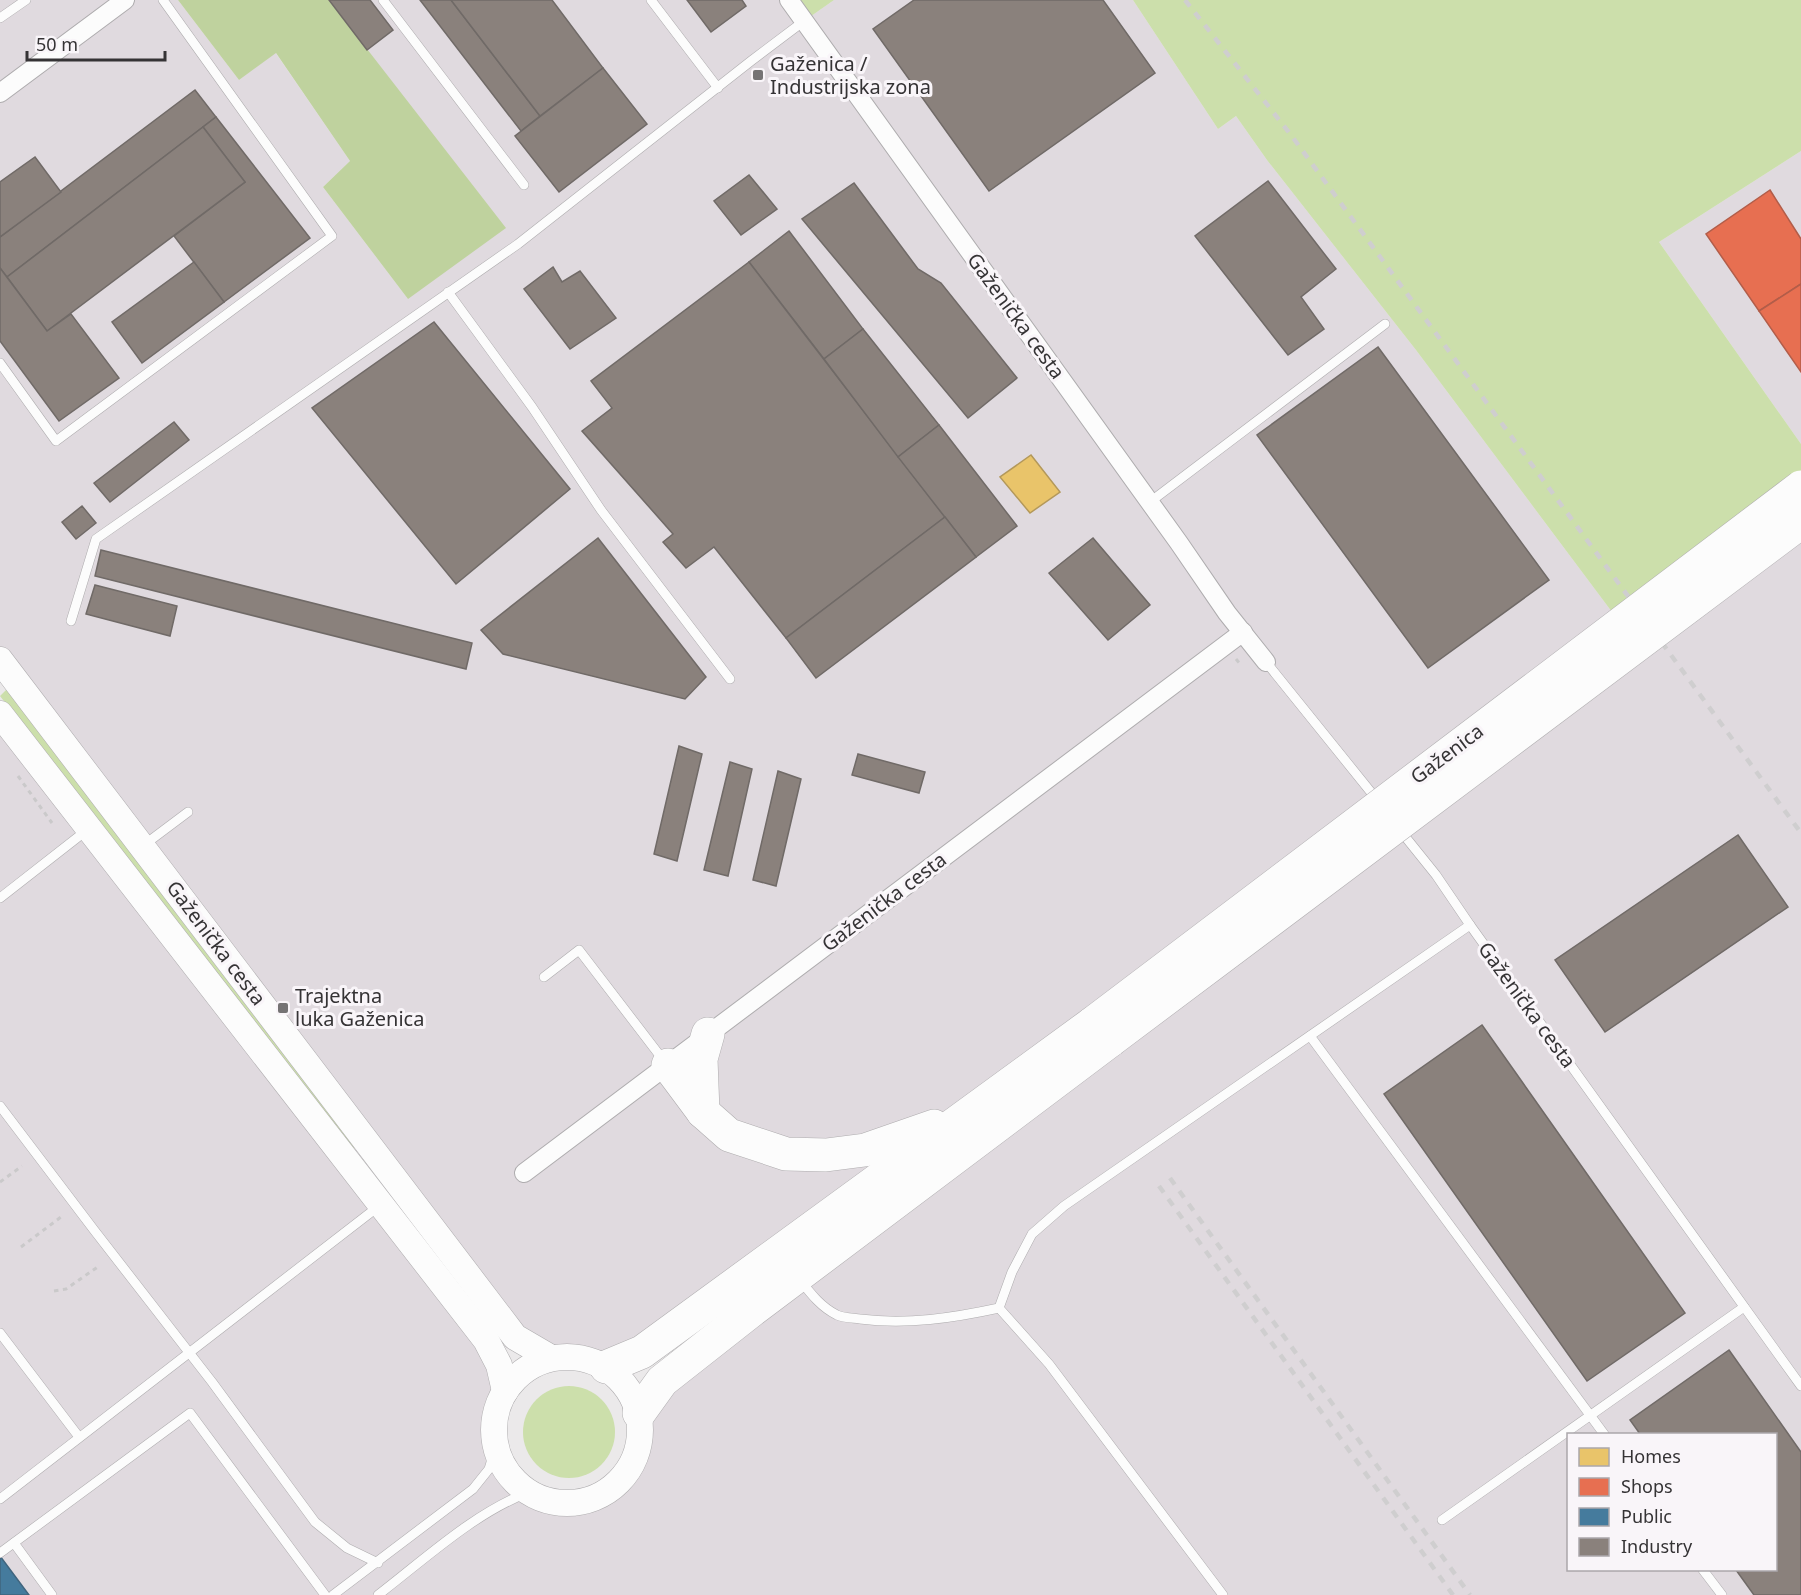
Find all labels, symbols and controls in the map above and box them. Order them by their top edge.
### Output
scale bar [27,24,165,62]
text: 50 m [36,32,78,56]
place label: Gaženica / Industrijska zona [770,50,931,100]
marker: Gaženica / Industrijska zona [751,68,765,82]
street label: Gaženička cesta [962,247,1071,384]
street label: Gaženica [1405,717,1489,790]
street label: Gaženička cesta [816,846,952,957]
street label: Gaženička cesta [161,875,272,1011]
street label: Gaženička cesta [1473,936,1582,1073]
place label: Trajektna luka Gaženica [295,982,424,1032]
marker: Trajektna luka Gaženica [276,1001,290,1015]
legend [1567,1433,1777,1571]
text: Homes [1621,1444,1681,1468]
text: Shops [1621,1474,1673,1498]
text: Public [1621,1504,1672,1528]
text: Industry [1621,1534,1693,1558]

